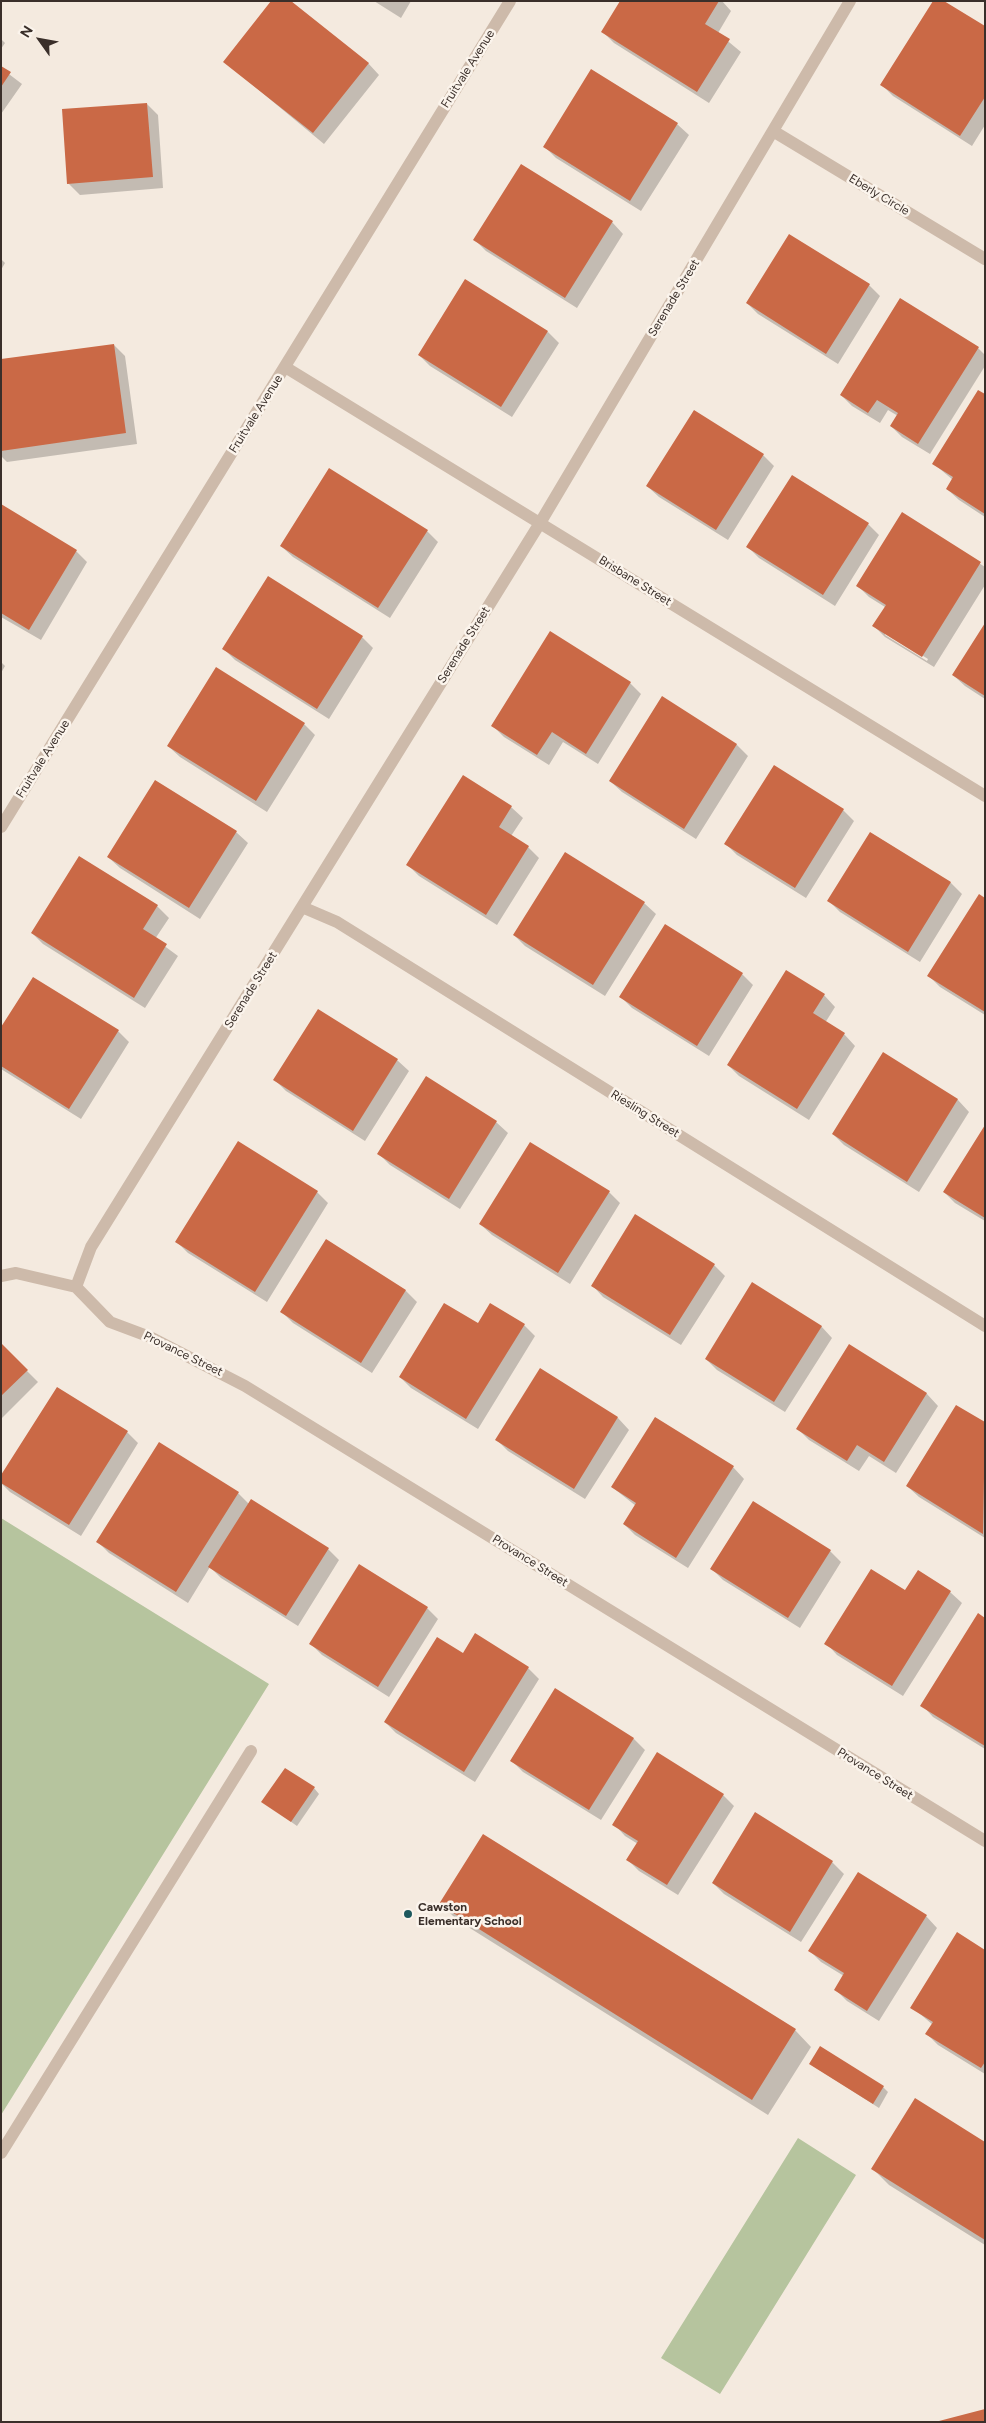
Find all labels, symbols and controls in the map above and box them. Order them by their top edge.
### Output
north arrow [15,15,65,65]
text: N [17,23,37,41]
street label: Fruitvale Avenue [438,27,498,111]
street label: Eberly Circle [846,171,912,219]
street label: Serenade Street [645,257,703,339]
street label: Fruitvale Avenue [226,372,286,456]
street label: Brisbane Street [596,553,674,609]
street label: Serenade Street [435,604,493,686]
street label: Fruitvale Avenue [13,717,73,801]
street label: Serenade Street [222,949,280,1031]
street label: Riesling Street [608,1087,682,1141]
street label: Provance Street [141,1329,225,1379]
street label: Provance Street [490,1532,570,1590]
street label: Provance Street [835,1745,915,1803]
place label: Cawston Elementary School [418,1900,522,1928]
marker: Cawston Elementary School [402,1908,414,1920]

